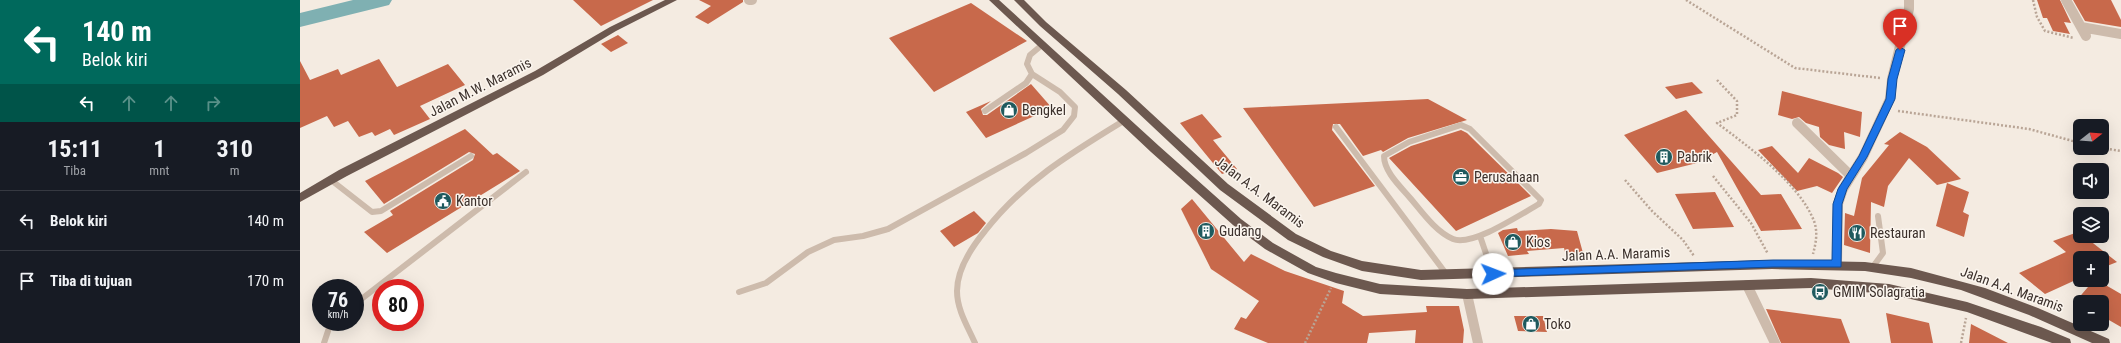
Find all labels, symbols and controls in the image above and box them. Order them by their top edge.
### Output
pin [1883,9,1917,50]
text: 140 m [82,15,152,48]
icon: arrive [1889,15,1911,37]
icon: left [16,16,68,68]
text: Belok kiri [82,49,148,70]
street label: Jalan M.W. Maramis [426,54,534,120]
icon: left [76,92,98,114]
icon: ahead [118,92,140,114]
icon: ahead [160,92,182,114]
icon: right [202,92,224,114]
shop icon: Bengkel [999,100,1019,120]
place label: Bengkel [1022,102,1066,118]
north arrow [2073,119,2109,155]
map controls [2073,119,2109,331]
text: 15:11 [47,135,102,163]
text: 1 [153,135,165,163]
text: 310 [216,135,253,163]
building icon: Pabrik [1654,147,1674,167]
place label: Pabrik [1677,149,1713,165]
street label: Jalan A.A. Maramis [1212,153,1308,231]
text: Tiba [63,163,86,178]
text: mnt [149,163,169,178]
text: m [230,163,240,178]
button: sound [2073,163,2109,199]
office icon: Perusahaan [1451,167,1471,187]
place label: Perusahaan [1474,169,1539,185]
public building icon: Kantor [433,191,453,211]
place label: Kantor [456,193,492,209]
button: layers [2073,207,2109,243]
icon: left [16,210,38,232]
text: Belok kiri [50,212,107,230]
text: 140 m [247,212,284,230]
building icon: Gudang [1196,221,1216,241]
place label: Gudang [1219,223,1261,239]
restaurant icon: Restauran [1847,223,1867,243]
place label: Restauran [1870,225,1925,241]
shop icon: Kios [1503,232,1523,252]
place label: Kios [1526,234,1550,250]
street label: Jalan A.A. Maramis [1562,244,1670,264]
button: + [2073,251,2109,287]
position arrow [1472,253,1514,295]
street label: Jalan A.A. Maramis [1958,263,2066,315]
icon: arrive [16,270,38,292]
text: Tiba di tujuan [50,272,132,290]
text: 170 m [247,272,284,290]
speed limit sign: 80 [372,279,424,331]
bus stop icon: GMIM Solagratia [1810,282,1830,302]
place label: GMIM Solagratia [1833,284,1925,300]
text: 76 [328,288,348,312]
button: − [2073,295,2109,331]
text: km/h [328,309,348,320]
shop icon: Toko [1521,314,1541,334]
place label: Toko [1544,316,1571,332]

